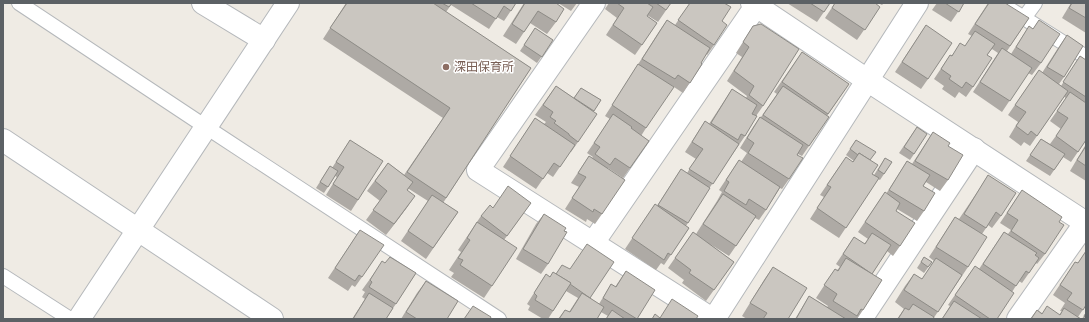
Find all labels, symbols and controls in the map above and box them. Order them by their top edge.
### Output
place label: 深田保育所 [454,60,514,74]
marker: 深田保育所 [441,62,451,72]

